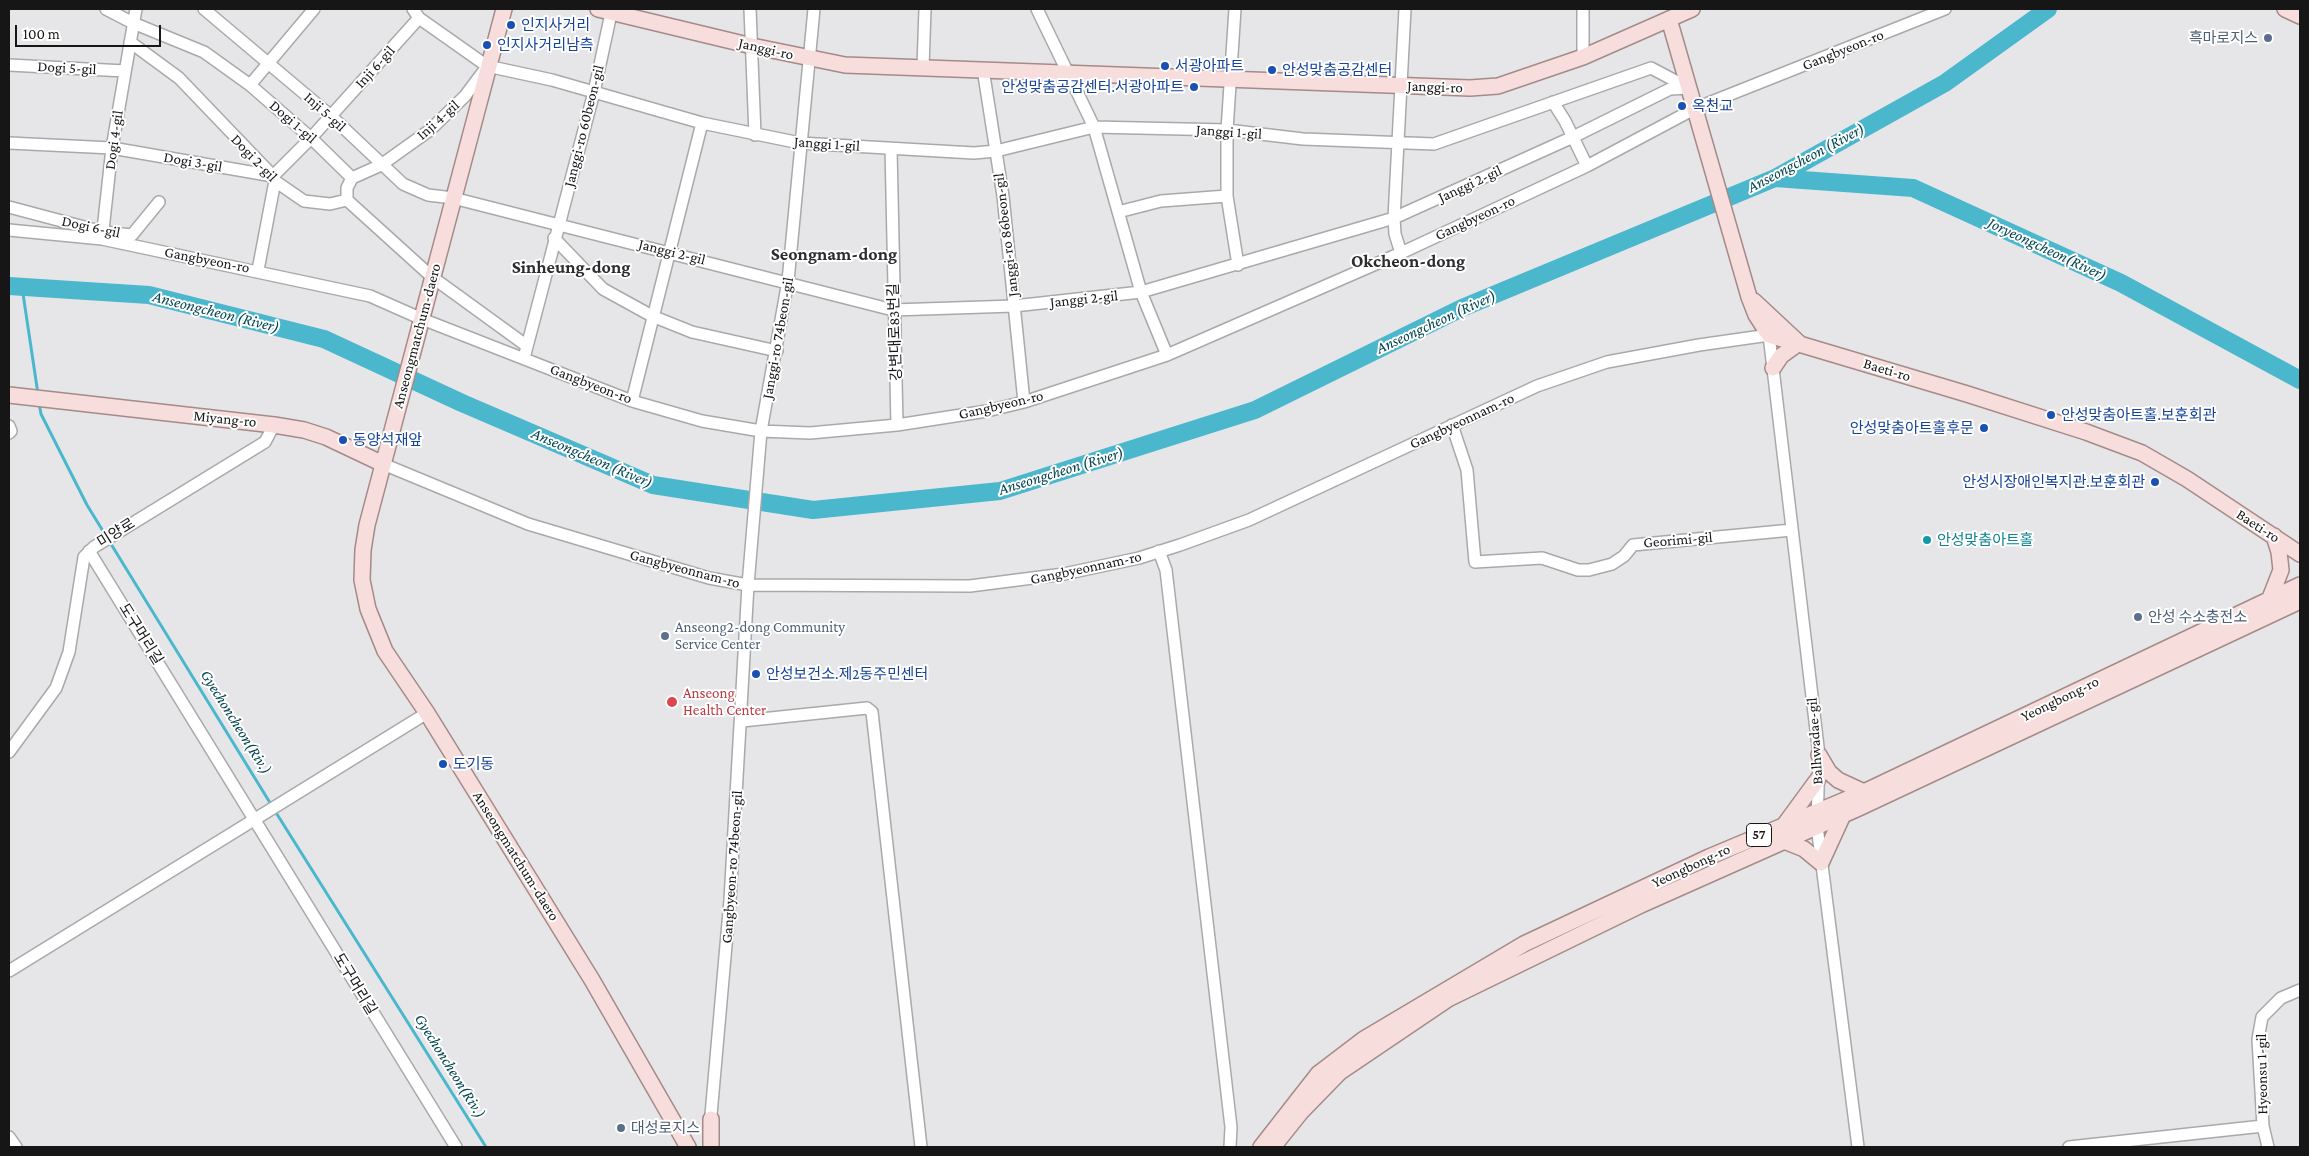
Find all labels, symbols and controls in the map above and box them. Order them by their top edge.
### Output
scale bar [18,15,164,47]
place label: 인지사거리 [521,16,590,34]
marker: 인지사거리 [505,19,517,31]
text: 100 m [23,26,60,42]
street label: Gangbyeon-ro [1800,26,1886,74]
place label: 흑마로지스 [2189,29,2258,47]
marker: 흑마로지스 [2262,32,2274,44]
street label: Janggi-ro [737,34,795,64]
place label: 인지사거리남측 [497,36,594,54]
marker: 인지사거리남측 [481,39,493,51]
street label: Inji 6-gil [351,42,399,92]
street label: Dogi 5-gil [37,57,97,79]
place label: 서광아파트 [1175,57,1244,75]
marker: 서광아파트 [1159,60,1171,72]
place label: 안성맞춤공감센터 [1282,61,1392,79]
street label: Janggi-ro 60beon-gil [560,63,608,189]
marker: 안성맞춤공감센터 [1266,64,1278,76]
street label: Janggi-ro [1407,77,1463,97]
place label: 안성맞춤공감센터.서광아파트 [1001,78,1184,96]
marker: 안성맞춤공감센터.서광아파트 [1188,81,1200,93]
street label: Inji 5-gil [300,88,350,136]
street label: Inji 4-gil [413,96,463,144]
street label: Dogi 1-gil [266,97,320,147]
place label: 옥천교 [1692,97,1733,115]
marker: 옥천교 [1676,100,1688,112]
street label: Dogi 4-gil [101,109,127,171]
water label: Anseongcheon (River) [1744,119,1868,197]
street label: Janggi 1-gil [1195,121,1263,143]
street label: Dogi 2-gil [227,130,281,186]
street label: Janggi 1-gil [793,133,861,155]
street label: Dogi 3-gil [162,148,224,176]
street label: Janggi 2-gil [1435,161,1505,207]
street label: Janggi-ro 86beon-gil [989,172,1023,298]
street label: Gangbyeon-ro [1432,192,1518,244]
street label: Dogi 6-gil [60,212,122,242]
water label: Joryeongcheon(River) [1985,213,2109,285]
street label: Janggi 2-gil [637,235,707,269]
street label: Gangbyeon-ro [163,243,251,277]
district label: Seongnam-dong [771,243,897,265]
district label: Okcheon-dong [1351,250,1465,272]
district label: Sinheung-dong [512,256,630,278]
street label: Anseongmatchum-daero [389,261,445,411]
street label: Janggi-ro 74beon-gil [758,276,798,400]
street label: 강변대로83번길 [884,283,906,381]
street label: Janggi 2-gil [1049,286,1119,312]
water label: Anseongcheon (River) [1373,286,1499,358]
water label: Anseongcheon (River) [151,287,281,337]
street label: Baeti-ro [1861,354,1913,386]
street label: Gangbyeon-ro [548,360,634,408]
street label: Gangbyeon-ro [957,387,1045,423]
street label: Gangbyeonnam-ro [1407,389,1517,453]
place label: 안성맞춤아트홀.보훈회관 [2061,406,2216,424]
street label: Miyang-ro [193,407,257,431]
marker: 안성맞춤아트홀.보훈회관 [2045,409,2057,421]
place label: 안성맞춤아트홀후문 [1850,419,1974,437]
marker: 안성맞춤아트홀후문 [1978,422,1990,434]
water label: Anseongcheon (River) [529,424,655,492]
place label: 동양석재앞 [353,431,422,449]
marker: 동양석재앞 [337,434,349,446]
water label: Anseongcheon (River) [996,443,1126,499]
place label: 안성시장애인복지관.보훈회관 [1962,473,2145,491]
marker: 안성시장애인복지관.보훈회관 [2149,476,2161,488]
street label: Baeti-ro [2233,505,2283,547]
street label: 미양로 [94,514,138,552]
street label: Georimi-gil [1643,528,1713,552]
place label: 안성맞춤아트홀 [1937,531,2034,549]
marker: 안성맞춤아트홀 [1921,534,1933,546]
street label: Gangbyeonnam-ro [628,546,742,592]
street label: Gangbyeonnam-ro [1029,547,1143,589]
street label: 도구머리길 [115,600,167,668]
place label: 안성 수소충전소 [2148,608,2247,626]
marker: 안성 수소충전소 [2132,611,2144,623]
place label: Anseong2-dong Community Service Center [675,618,845,653]
marker: Anseong2-dong Community Service Center [659,630,671,642]
place label: 안성보건소.제2동주민센터 [766,665,928,683]
water label: Gyechoncheon(Riv.) [196,666,276,778]
marker: 안성보건소.제2동주민센터 [750,668,762,680]
street label: Yeongbong-ro [2018,672,2102,726]
place label: Anseong Health Center [683,684,766,719]
marker: Anseong Health Center [665,695,679,709]
street label: Balhwadae-gil [1803,697,1827,785]
place label: 도기동 [453,755,494,773]
marker: 도기동 [437,758,449,770]
street label: Anseongmatchum-daero [469,788,563,924]
street label: Gangbyeon-ro 74beon-gil [718,790,746,944]
road number: 57 [1746,824,1772,846]
street label: Yeongbong-ro [1649,840,1733,892]
street label: 도구머리길 [330,950,380,1018]
water label: Gyechoncheon(Riv.) [410,1010,490,1122]
street label: Hyeonsu 1-gil [2252,1033,2272,1115]
place label: 대성로지스 [631,1119,700,1137]
marker: 대성로지스 [615,1122,627,1134]

